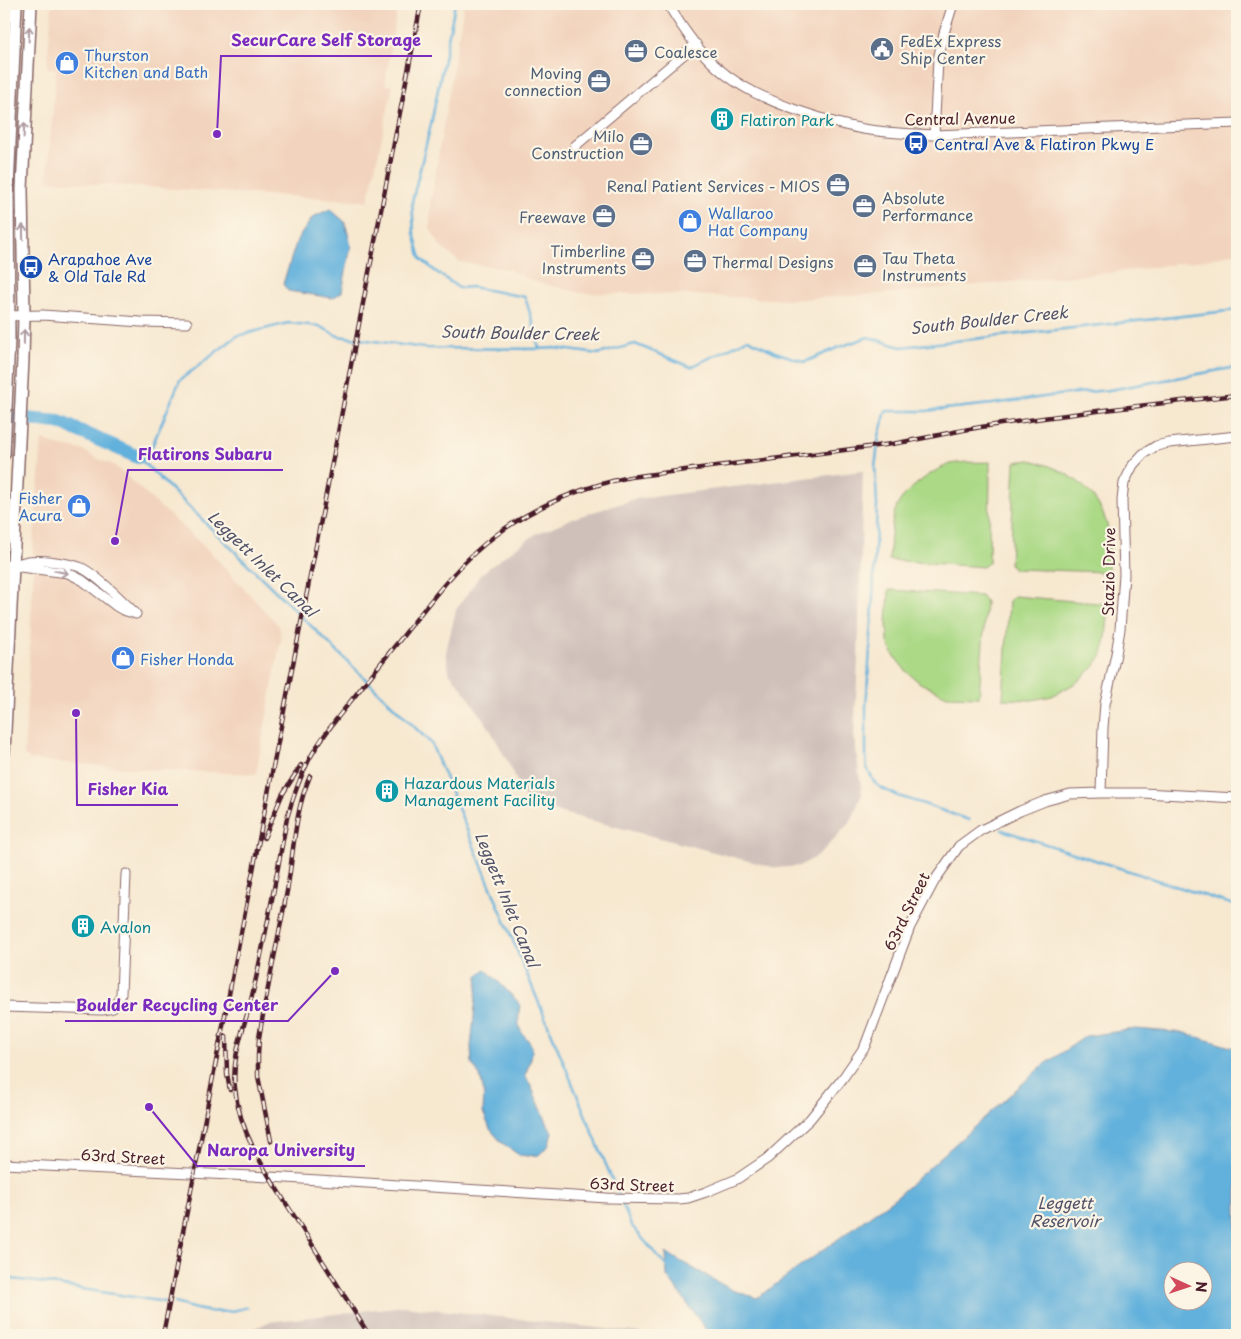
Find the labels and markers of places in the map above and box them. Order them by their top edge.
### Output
callout: SecurCare Self Storage [221,25,432,56]
place label: FedEx Express Ship Center [900,29,1001,69]
public building icon: FedEx Express Ship Center [869,36,895,62]
office icon: Coalesce [623,38,649,64]
place label: Coalesce [654,40,718,63]
place label: Thurston Kitchen and Bath [84,43,208,83]
shop icon: Thurston Kitchen and Bath [54,50,80,76]
place label: Moving connection [505,61,582,101]
office icon: Moving connection [586,68,612,94]
building icon: Flatiron Park [709,106,735,132]
place label: Flatiron Park [740,108,834,131]
place label: Milo Construction [531,124,624,164]
bus stop icon: Central Ave & Flatiron Pkwy E [903,130,929,156]
office icon: Milo Construction [628,131,654,157]
place label: Central Ave & Flatiron Pkwy E [934,132,1154,155]
office icon: Renal Patient Services - MIOS [825,172,851,198]
place label: Renal Patient Services - MIOS [607,174,820,197]
place label: Absolute Performance [882,186,973,226]
office icon: Absolute Performance [851,193,877,219]
place label: Wallaroo Hat Company [708,201,808,241]
office icon: Freewave [591,203,617,229]
place label: Freewave [519,205,586,228]
shop icon: Wallaroo Hat Company [677,208,703,234]
place label: Timberline Instruments [542,239,626,279]
office icon: Timberline Instruments [630,246,656,272]
place label: Tau Theta Instruments [882,246,966,286]
place label: Arapahoe Ave & Old Tale Rd [48,247,152,287]
office icon: Thermal Designs [682,248,708,274]
place label: Thermal Designs [712,250,834,273]
office icon: Tau Theta Instruments [852,253,878,279]
bus stop icon: Arapahoe Ave & Old Tale Rd [18,254,44,280]
callout: Flatirons Subaru [128,439,283,470]
place label: Fisher Acura [18,486,63,526]
shop icon: Fisher Acura [66,493,92,519]
shop icon: Fisher Honda [110,645,136,671]
place label: Fisher Honda [140,647,235,670]
place label: Hazardous Materials Management Facility [404,771,555,811]
callout: Fisher Kia [77,774,178,805]
building icon: Hazardous Materials Management Facility [374,778,400,804]
building icon: Avalon [70,913,96,939]
place label: Avalon [100,915,151,938]
callout: Boulder Recycling Center [65,990,288,1021]
callout: Naropa University [197,1135,365,1166]

